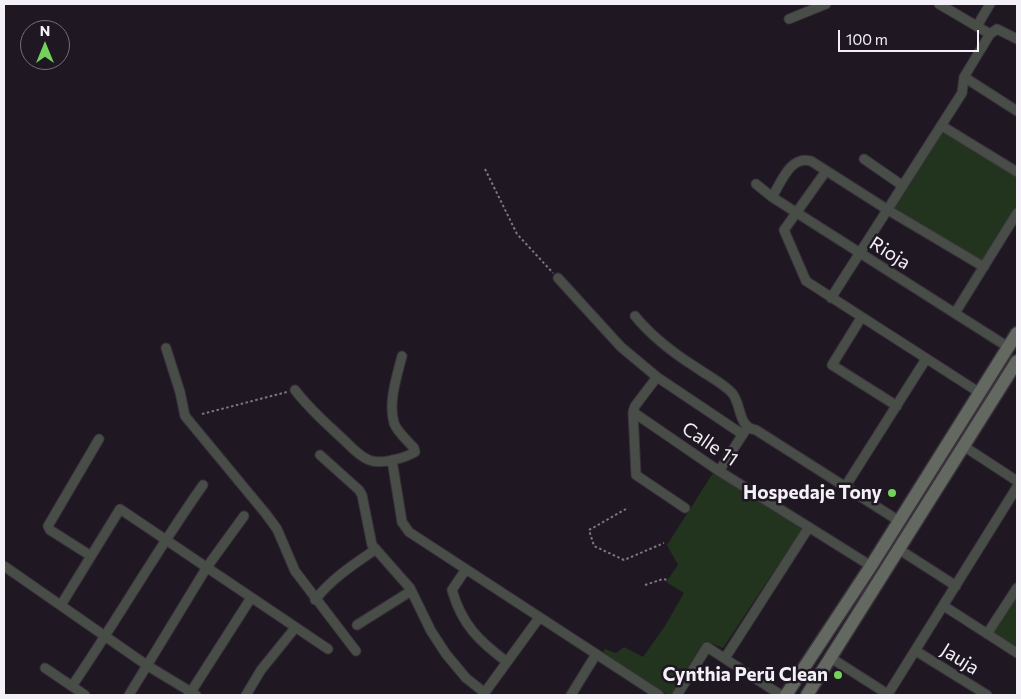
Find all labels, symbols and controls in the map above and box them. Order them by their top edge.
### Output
north arrow [20,20,70,70]
scale bar [841,20,982,52]
text: N [40,22,50,39]
text: 100 m [846,30,888,48]
street label: Rioja [865,232,915,274]
street label: Calle 11 [678,417,742,471]
place label: Hospedaje Tony [743,482,882,504]
marker: Hospedaje Tony [886,487,898,499]
street label: Jauja [937,639,983,679]
place label: Cynthia Perū Clean [662,664,828,686]
marker: Cynthia Perū Clean [832,669,844,681]

